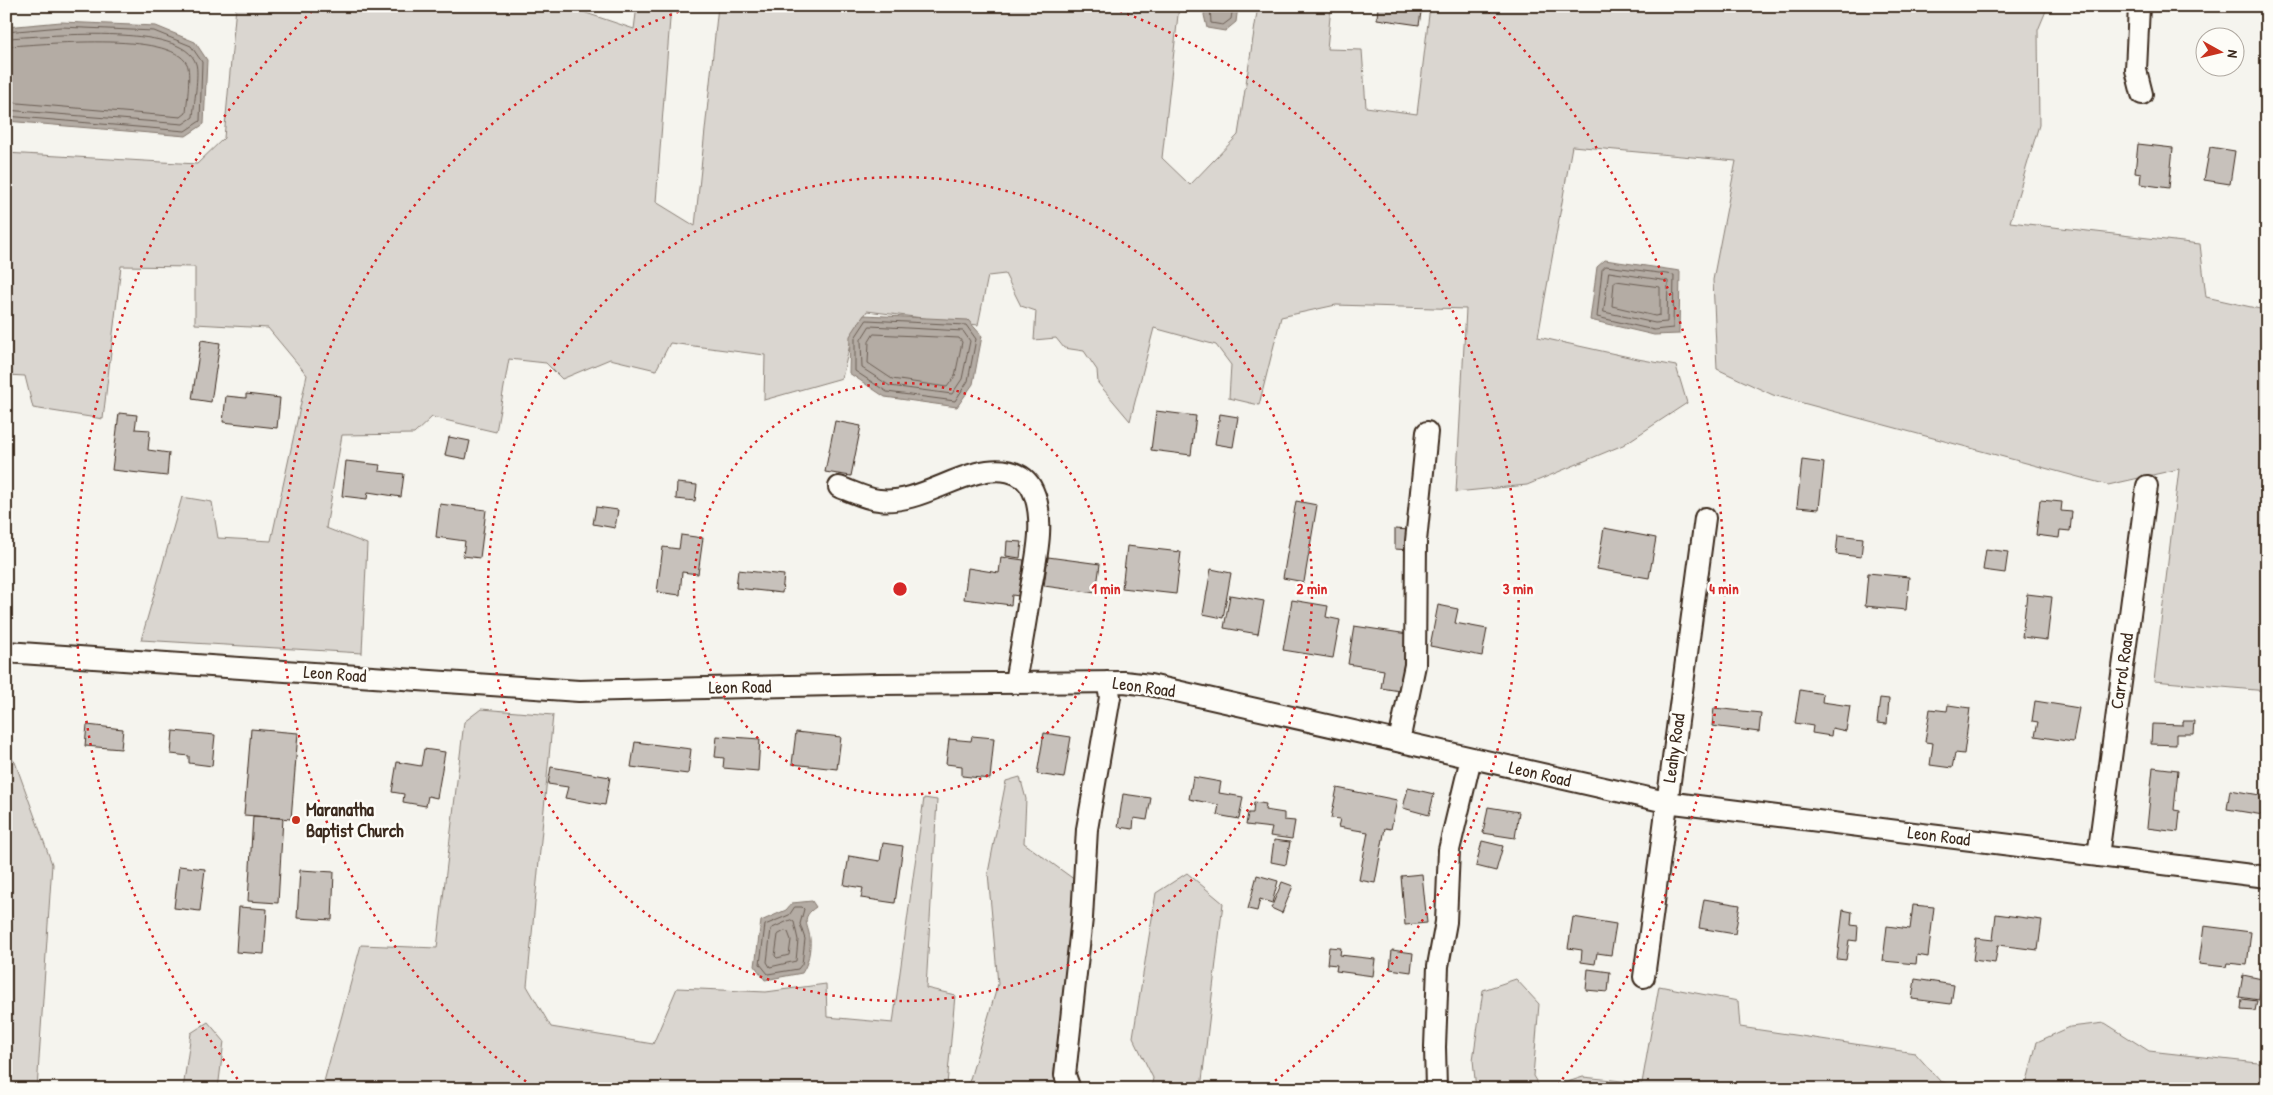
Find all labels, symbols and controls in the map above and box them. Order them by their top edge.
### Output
north arrow [2196,28,2246,78]
text: N [2223,49,2243,59]
text: 1 min [1091,578,1121,599]
text: 2 min [1297,578,1328,599]
text: 3 min [1503,578,1533,599]
text: 4 min [1709,578,1739,599]
centre of rings [891,580,909,598]
street label: Carrol Road [2104,631,2139,711]
street label: Leon Road [303,659,367,688]
street label: Leon Road [1111,670,1177,703]
street label: Leon Road [708,673,772,700]
street label: Leahy Road [1656,712,1691,784]
street label: Leon Road [1507,754,1574,793]
place label: Maranatha Baptist Church [306,797,404,844]
marker: Maranatha Baptist Church [290,814,302,826]
street label: Leon Road [1906,819,1972,852]

